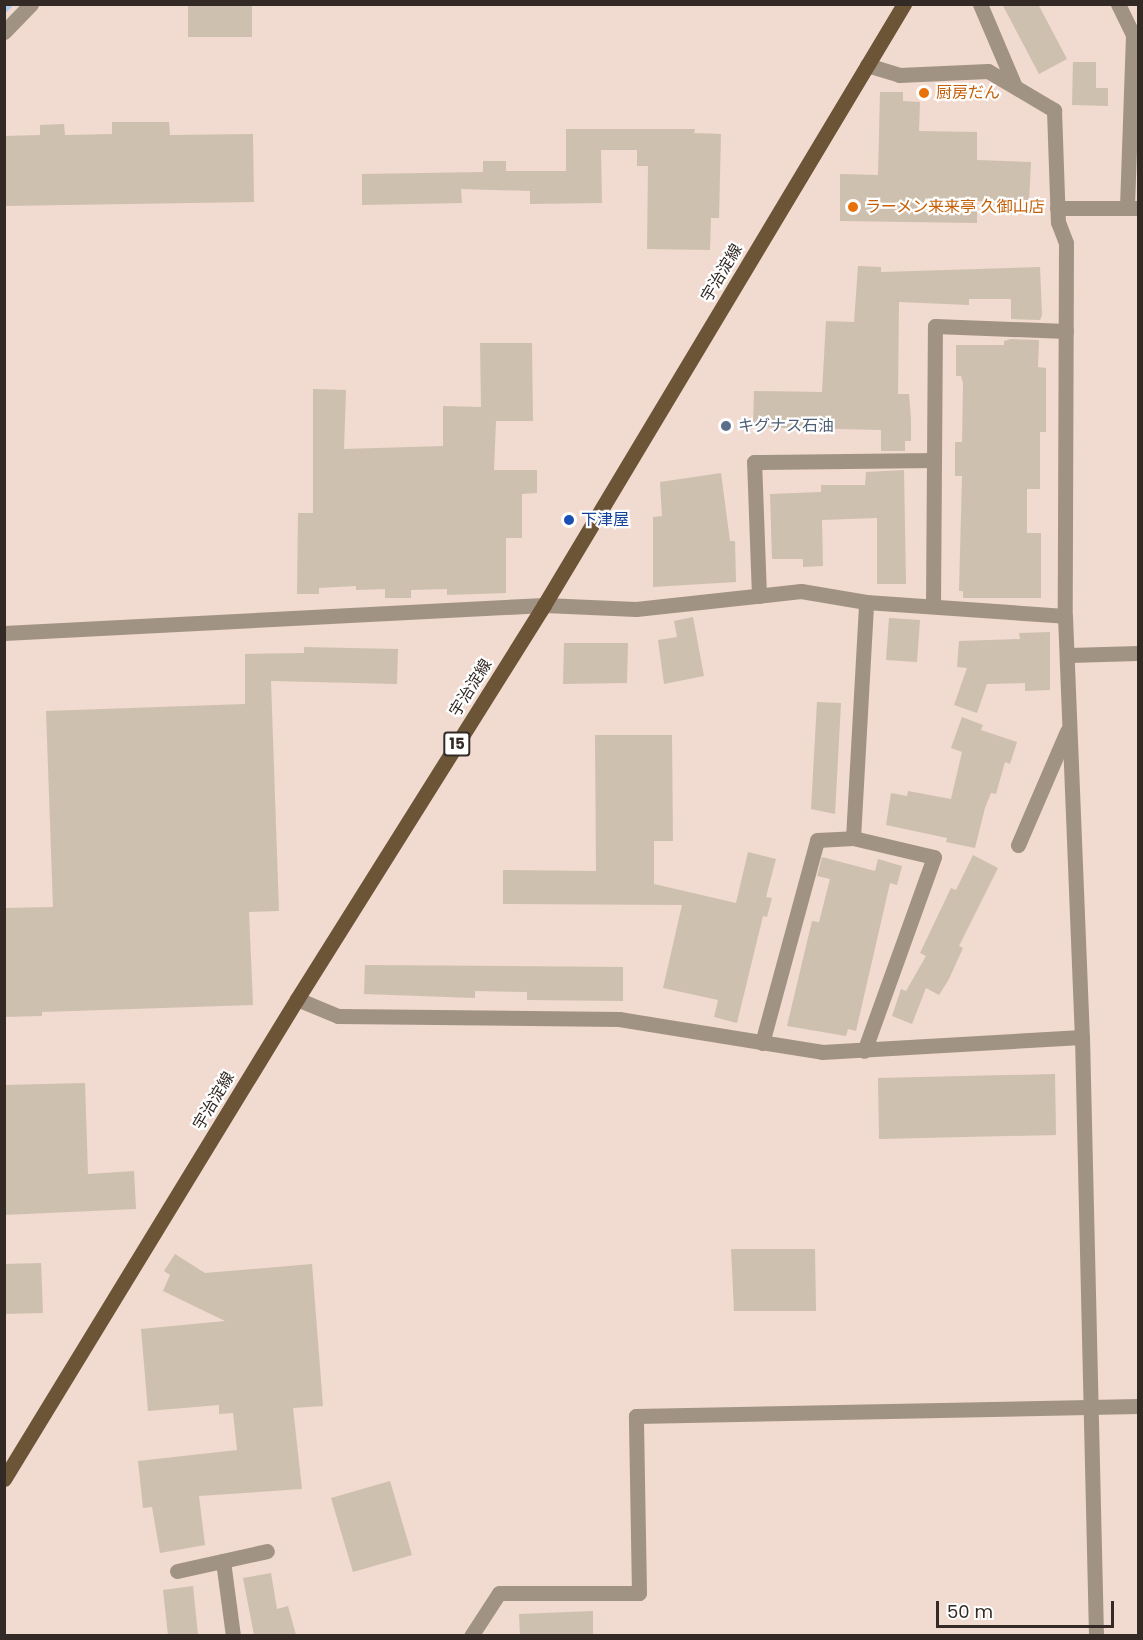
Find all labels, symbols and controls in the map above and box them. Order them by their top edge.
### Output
place label: 厨房だん [936,83,1000,103]
marker: 厨房だん [917,86,931,100]
place label: ラーメン来来亭 久御山店 [865,197,1045,217]
marker: ラーメン来来亭 久御山店 [846,200,860,214]
street label: 宇治淀線 [697,241,747,305]
place label: キグナス石油 [738,416,834,436]
marker: キグナス石油 [719,419,733,433]
place label: 下津屋 [581,510,629,530]
marker: 下津屋 [562,513,576,527]
street label: 宇治淀線 [446,656,496,720]
road number: 15 [442,732,472,756]
street label: 宇治淀線 [189,1069,239,1133]
scale bar [939,1589,1118,1627]
text: 50 m [947,1599,993,1624]

